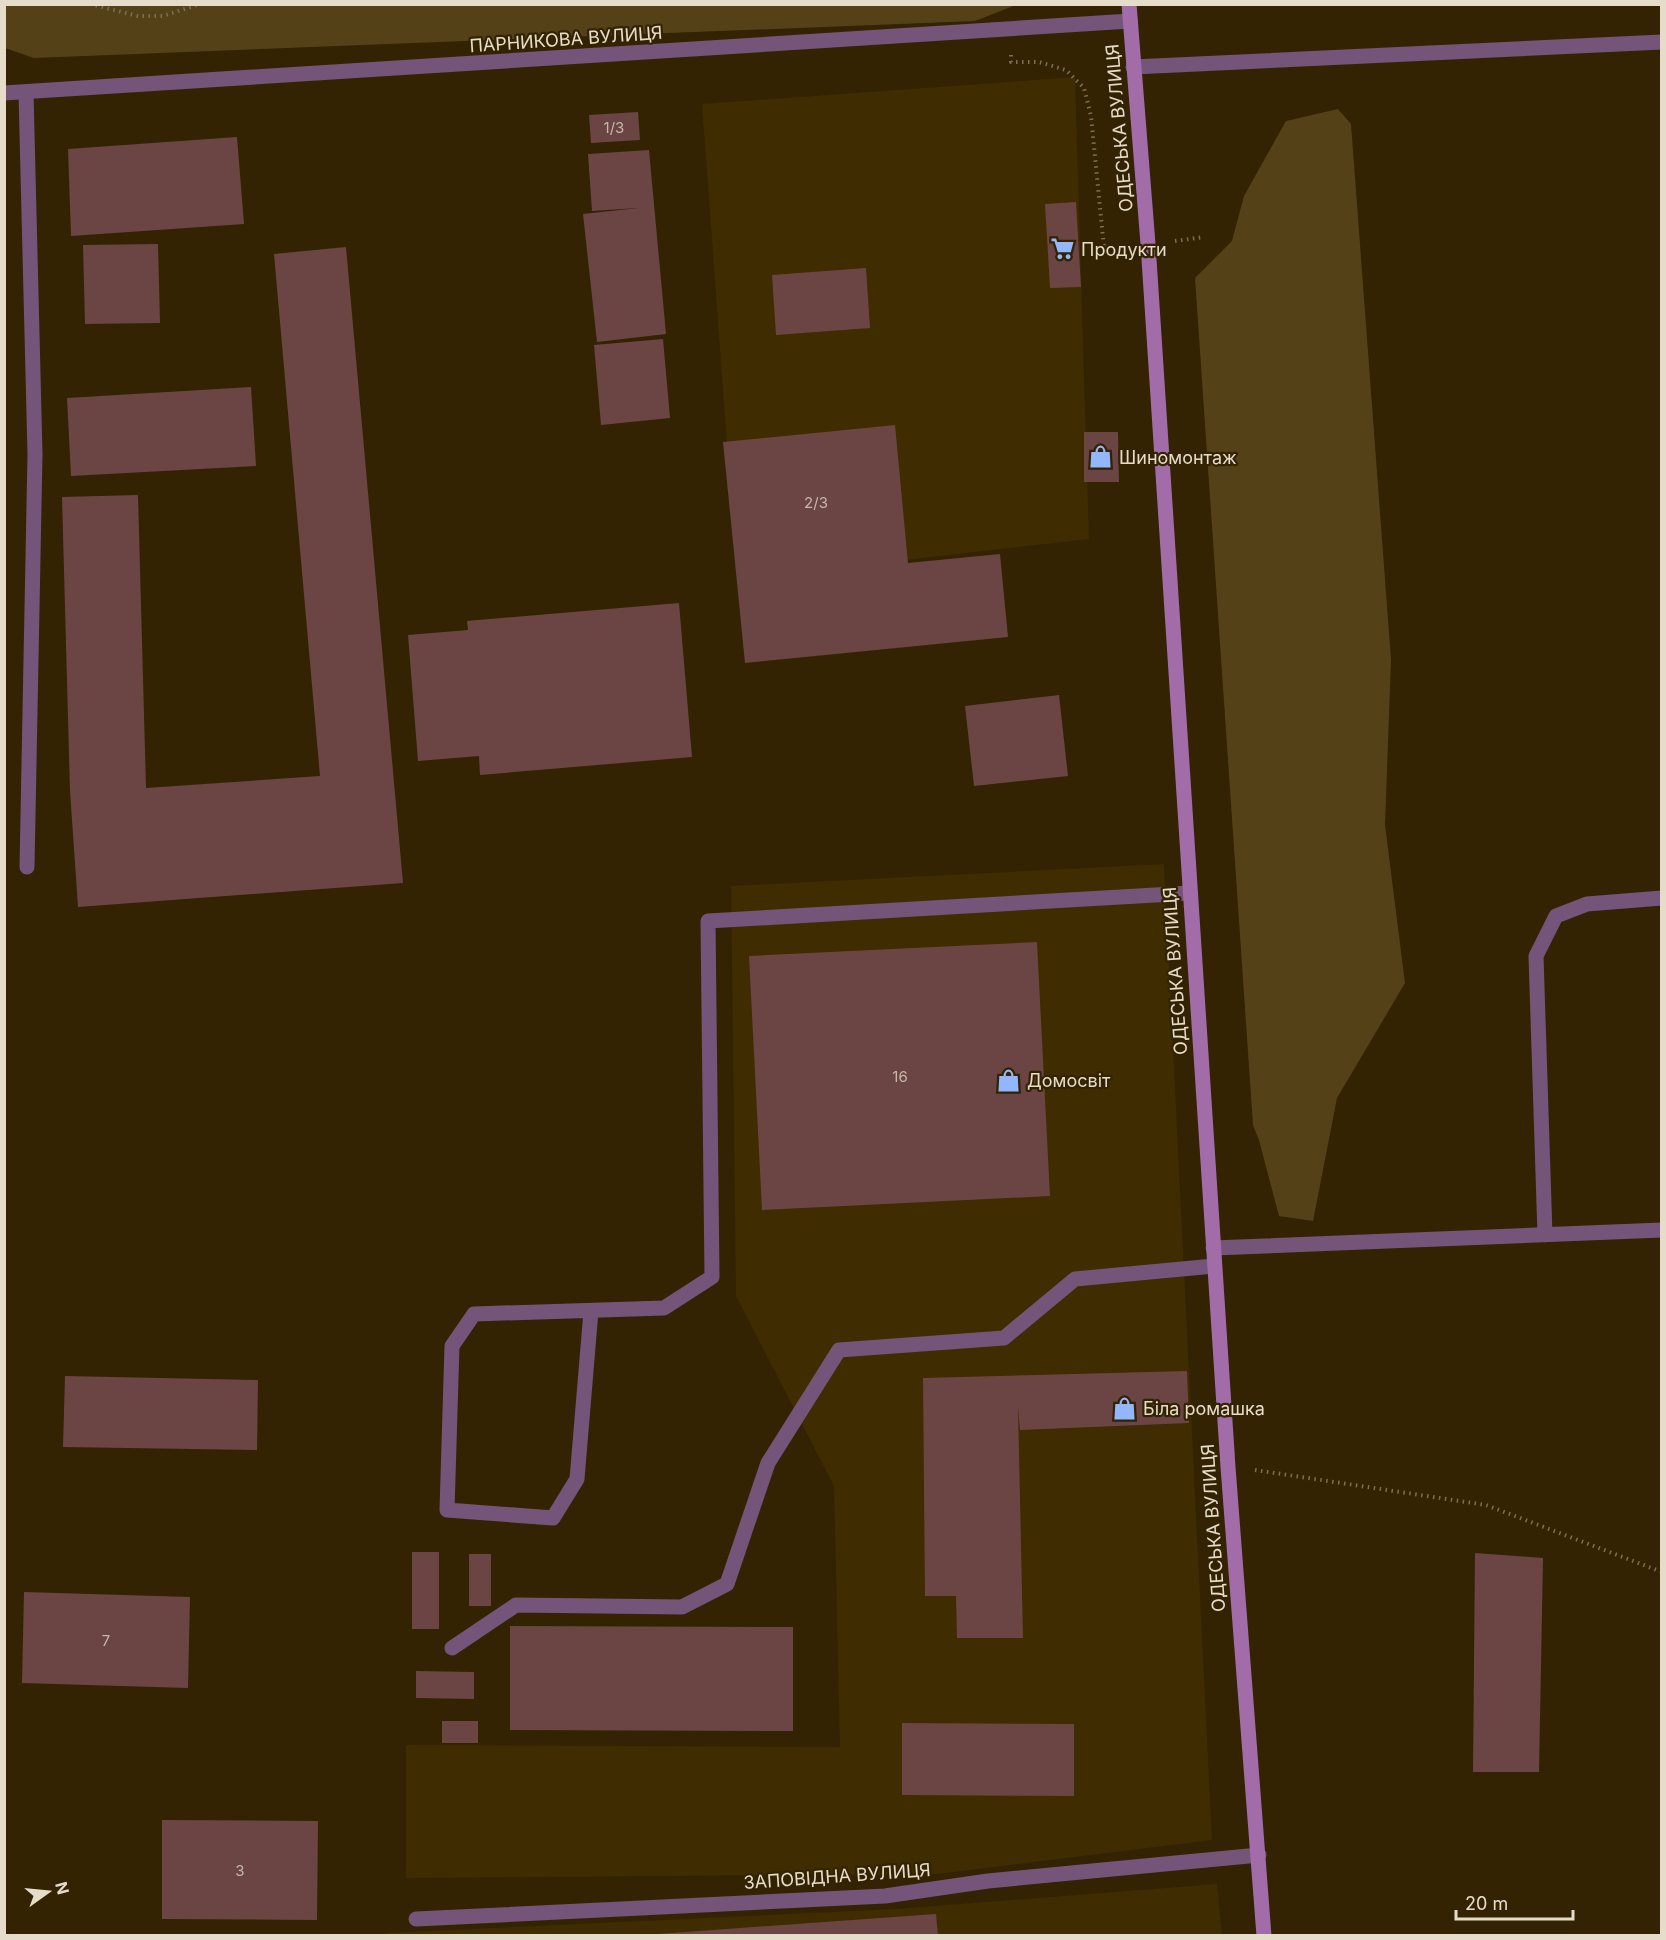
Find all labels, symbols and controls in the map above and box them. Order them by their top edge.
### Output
street label: ПАРНИКОВА ВУЛИЦЯ [469,22,663,56]
street label: ОДЕСЬКА ВУЛИЦЯ [1101,43,1137,213]
house number: 1/3 [604,118,624,137]
supermarket icon: Продукти [1050,236,1076,262]
place label: Продукти [1081,239,1167,260]
shop icon: Шиномонтаж [1088,444,1114,470]
place label: Шиномонтаж [1119,447,1237,468]
house number: 2/3 [804,493,828,512]
street label: ОДЕСЬКА ВУЛИЦЯ [1159,886,1191,1056]
house number: 16 [892,1067,908,1086]
shop icon: Домосвіт [996,1067,1022,1093]
place label: Домосвіт [1027,1070,1111,1091]
shop icon: Біла ромашка [1112,1395,1138,1421]
place label: Біла ромашка [1143,1398,1265,1419]
street label: ОДЕСЬКА ВУЛИЦЯ [1197,1443,1229,1613]
house number: 7 [102,1631,110,1650]
street label: ЗАПОВІДНА ВУЛИЦЯ [743,1859,931,1893]
house number: 3 [235,1861,245,1880]
north arrow [18,1862,78,1922]
text: N [51,1880,74,1897]
scale bar [1456,1883,1573,1921]
text: 20 m [1465,1893,1508,1914]

